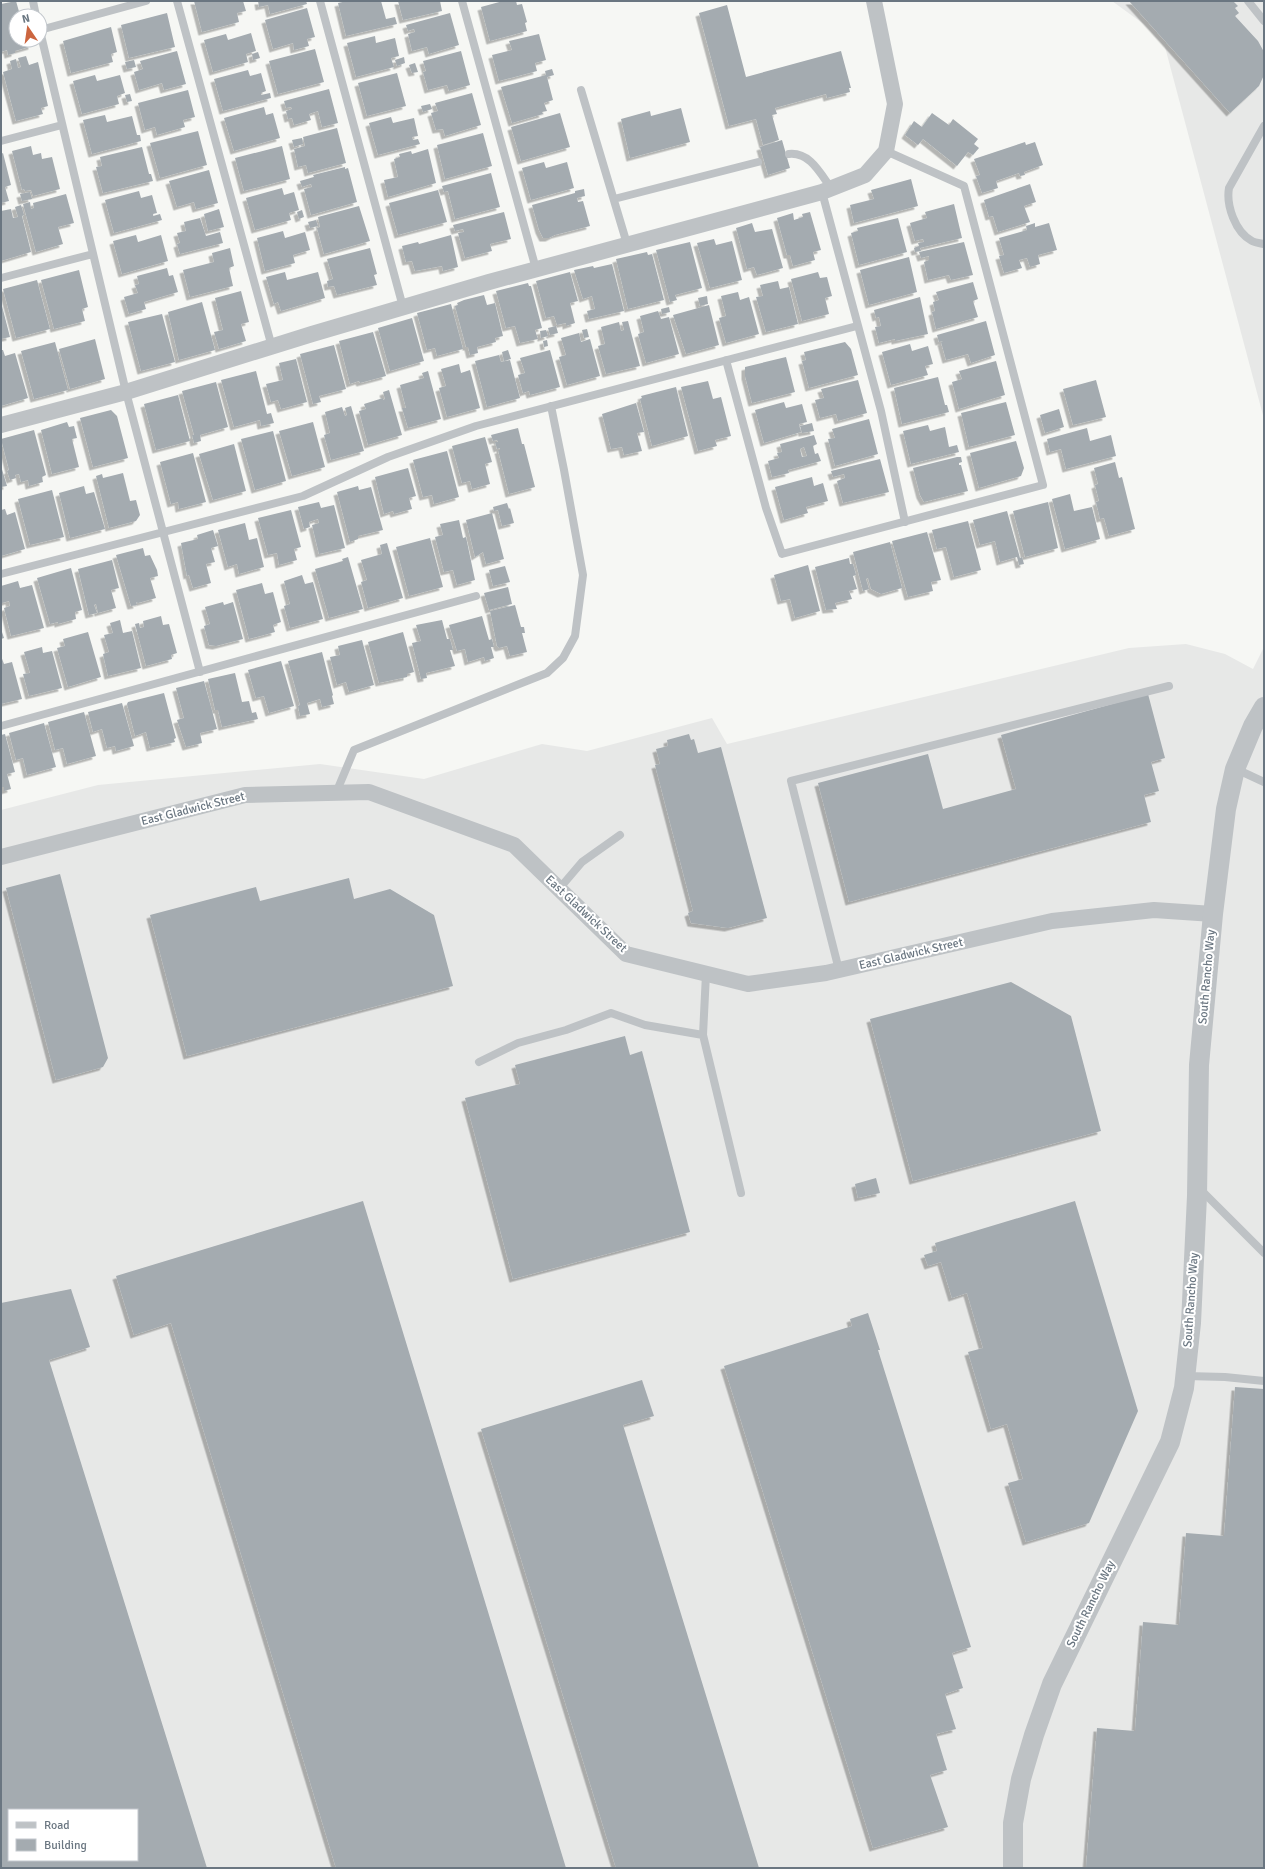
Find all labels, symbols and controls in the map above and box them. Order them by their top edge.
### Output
north arrow [8,8,48,48]
text: N [21,12,31,26]
street label: East Gladwick Street [140,789,246,829]
street label: East Gladwick Street [542,872,630,956]
street label: South Rancho Way [1195,929,1219,1025]
street label: East Gladwick Street [858,935,964,973]
street label: South Rancho Way [1180,1252,1202,1348]
street label: South Rancho Way [1063,1558,1119,1650]
legend [8,1809,138,1861]
text: Road [44,1818,70,1833]
text: Building [44,1838,87,1853]

